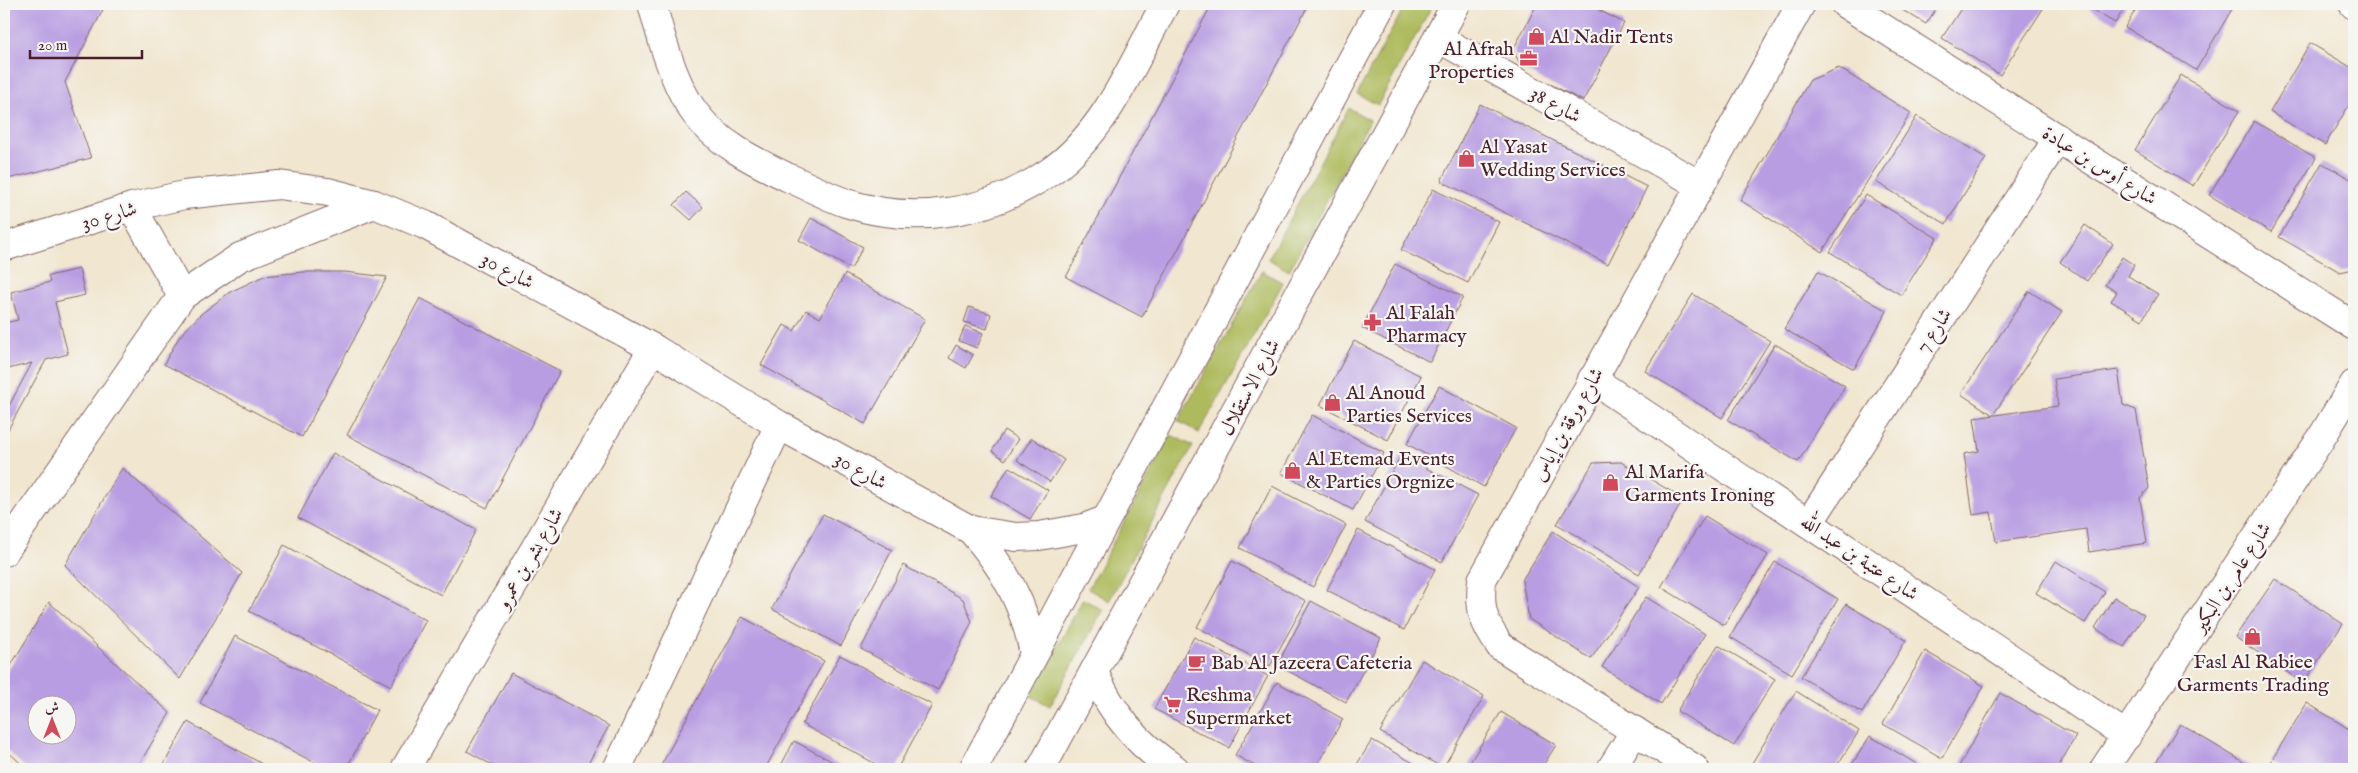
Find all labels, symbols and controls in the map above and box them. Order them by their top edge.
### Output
place label: Al Nadir Tents [1549,25,1673,50]
shop icon: Al Nadir Tents [1526,26,1546,46]
scale bar [30,28,142,60]
text: 20 m [38,36,68,55]
place label: Al Afrah Properties [1429,37,1514,85]
office icon: Al Afrah Properties [1518,49,1538,69]
street label: شارع 38 [1523,81,1585,133]
street label: شارع أوس بن عبادة [2035,119,2163,215]
place label: Al Yasat Wedding Services [1479,135,1626,183]
shop icon: Al Yasat Wedding Services [1456,148,1476,168]
street label: شارع 30 [79,197,141,240]
street label: شارع 30 [475,247,538,299]
place label: Al Falah Pharmacy [1385,301,1467,349]
street label: شارع 7 [1911,304,1961,360]
pharmacy icon: Al Falah Pharmacy [1362,313,1382,333]
street label: شارع الاستقلال [1214,335,1290,442]
street label: شارع ورقة بن إياس [1527,363,1613,488]
place label: Al Anoud Parties Services [1345,381,1472,429]
shop icon: Al Anoud Parties Services [1322,393,1342,413]
street label: شارع 30 [828,447,891,499]
place label: Al Etemad Events & Parties Orgnize [1305,447,1455,495]
shop icon: Al Etemad Events & Parties Orgnize [1282,460,1302,480]
place label: Al Marifa Garments Ironing [1624,460,1776,508]
shop icon: Al Marifa Garments Ironing [1601,472,1621,492]
street label: شارع بشر بن عمرو [490,504,573,618]
street label: شارع عتبة بن عبد الله [1793,506,1925,610]
street label: شارع عامر بن البكير [2186,518,2281,642]
shop icon: Fasl Al Rabiee Garments Trading [2243,627,2263,647]
place label: Fasl Al Rabiee Garments Trading [2177,650,2330,698]
place label: Bab Al Jazeera Cafeteria [1211,651,1413,676]
cafe icon: Bab Al Jazeera Cafeteria [1187,652,1207,672]
place label: Reshma Supermarket [1186,683,1292,731]
supermarket icon: Reshma Supermarket [1162,695,1182,715]
north arrow [28,696,78,746]
text: ش [45,699,59,717]

